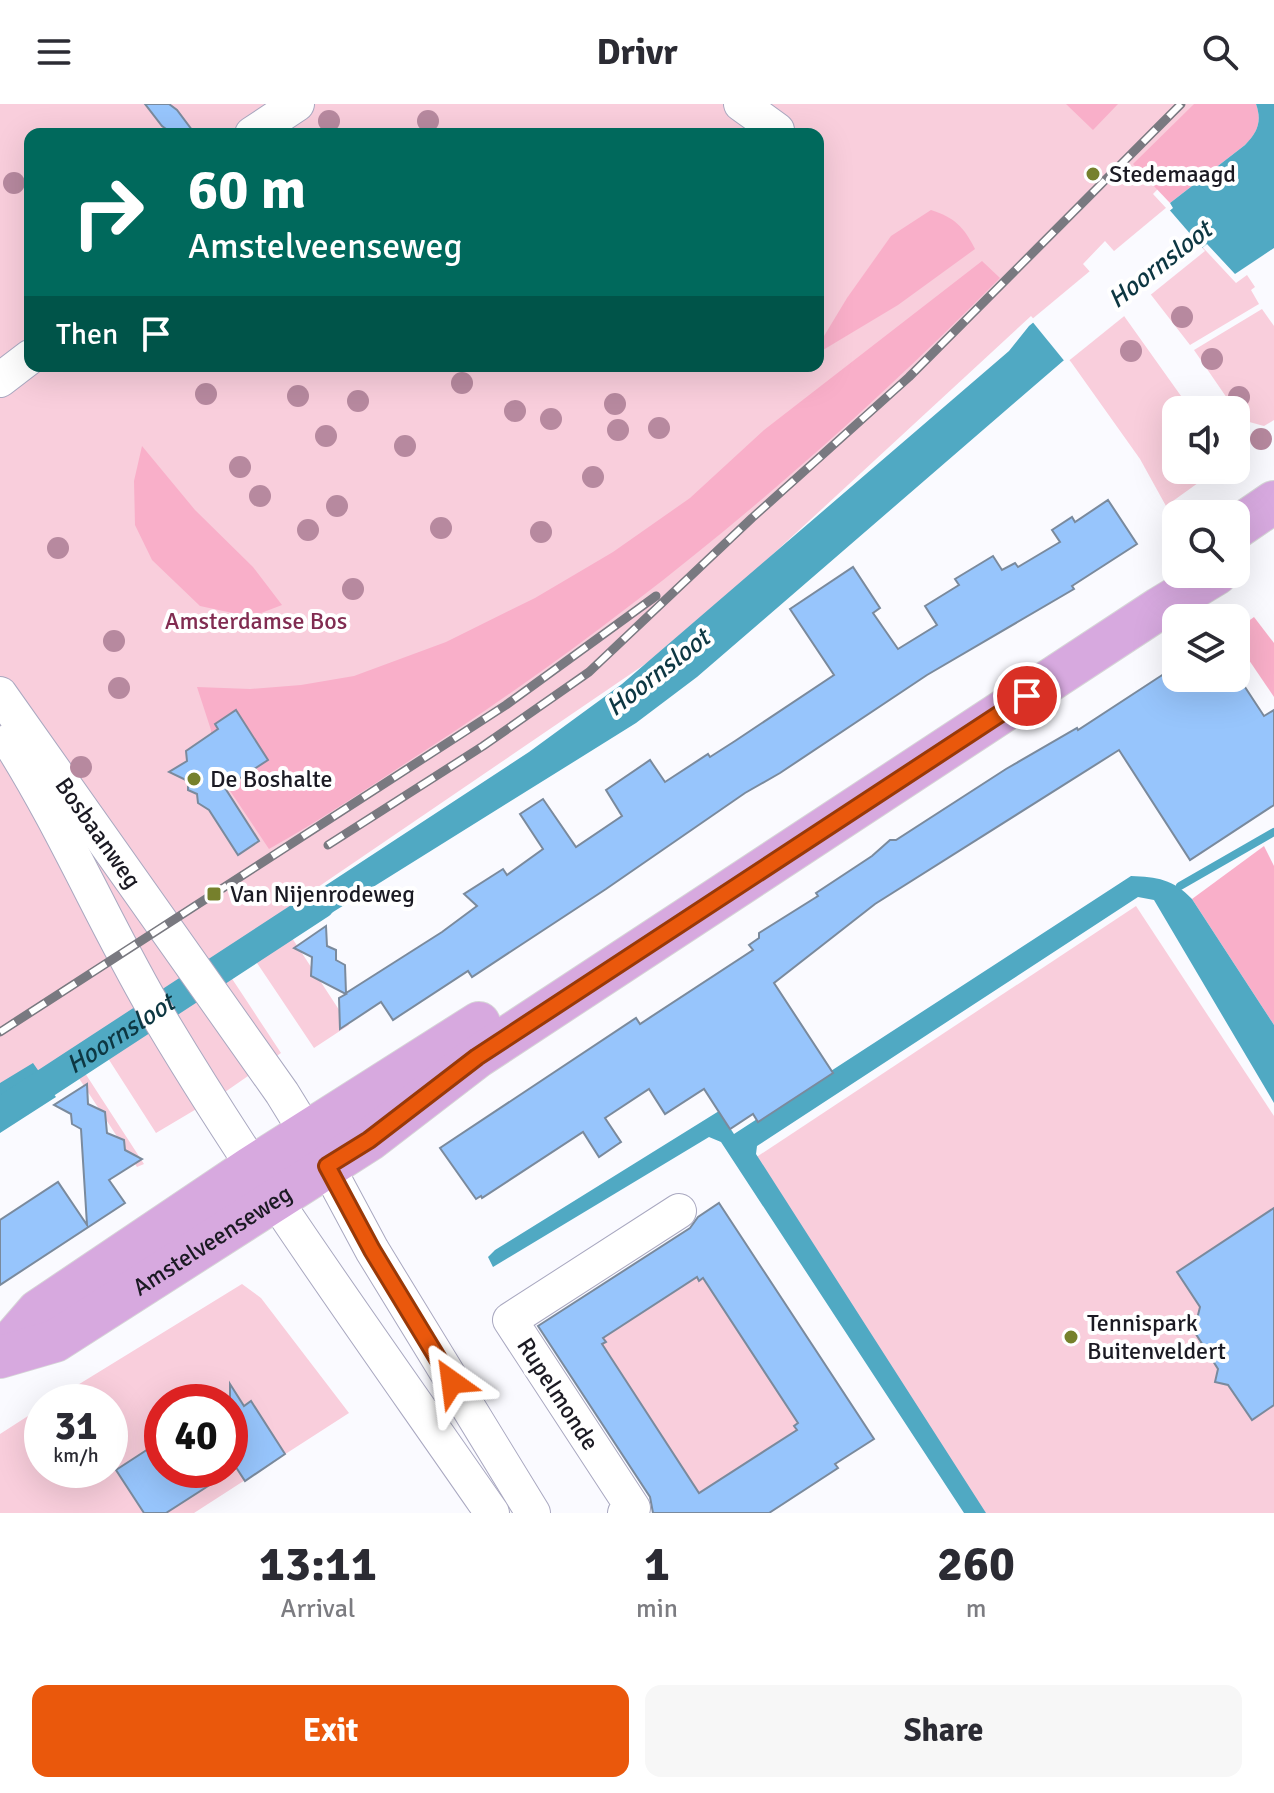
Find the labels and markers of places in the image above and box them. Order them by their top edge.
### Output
place label: Stedemaagd [1109,159,1236,189]
marker: Stedemaagd [1084,165,1102,183]
pin [993,662,1061,730]
place label: De Boshalte [210,764,332,794]
marker: De Boshalte [185,770,203,788]
place label: Van Nijenrodeweg [230,879,415,909]
marker: Van Nijenrodeweg [205,885,223,903]
place label: Tennispark Buitenveldert [1087,1308,1226,1366]
marker: Tennispark Buitenveldert [1062,1328,1080,1346]

